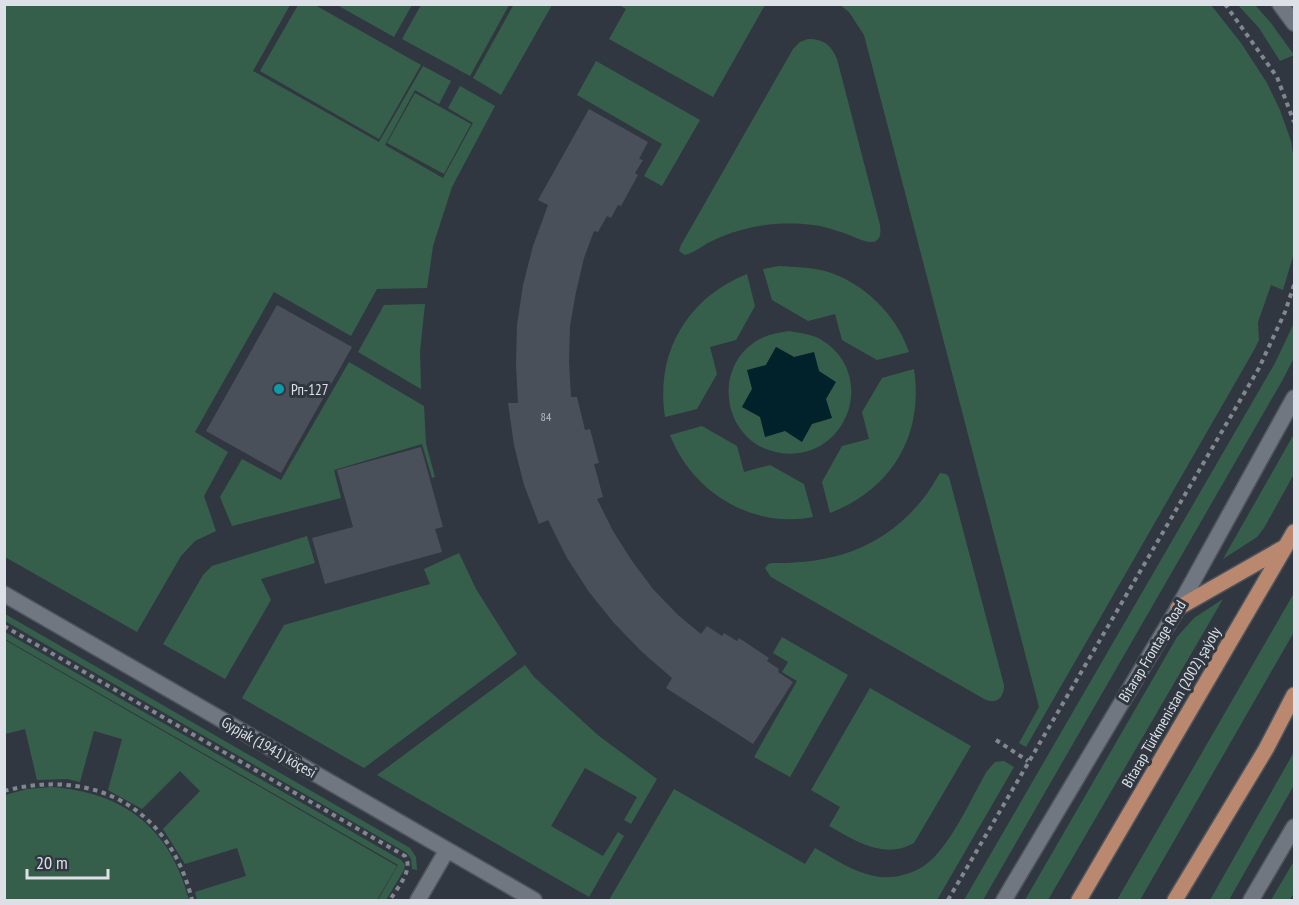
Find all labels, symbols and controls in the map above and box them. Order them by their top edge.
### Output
place label: Рп-127 [291,380,328,399]
marker: Рп-127 [272,382,286,396]
house number: 84 [541,409,552,424]
street label: Bitarap Frontage Road [1114,597,1190,705]
street label: Bitarap Türkmenistan (2002) şaýoly [1117,623,1225,791]
street label: Gypjak (1941) köçesi [218,712,320,782]
scale bar [27,842,108,880]
text: 20 m [36,851,68,874]

